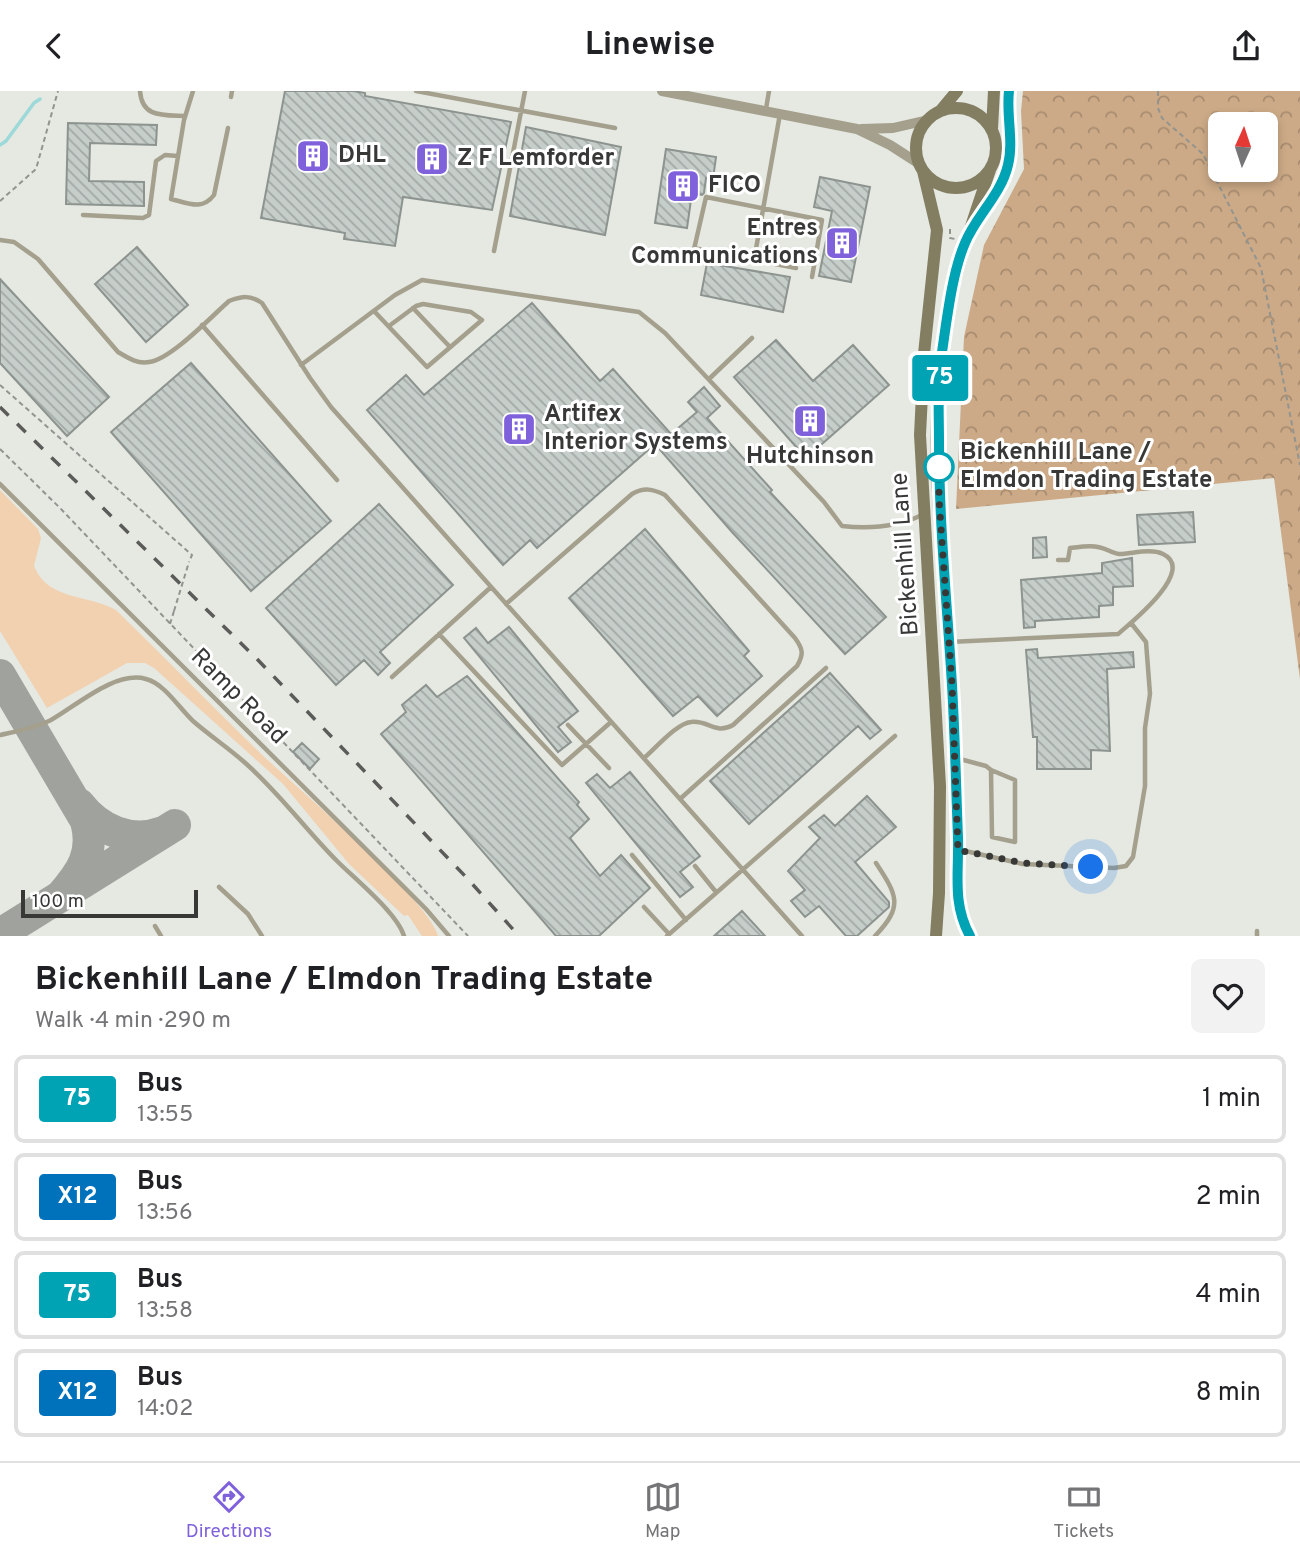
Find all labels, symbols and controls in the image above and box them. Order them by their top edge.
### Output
text: Linewise [585,26,715,66]
icon: back [35,27,73,65]
icon: share [1227,27,1265,65]
north arrow [1208,112,1278,182]
map controls [1208,112,1278,182]
building icon: DHL [294,137,332,175]
building icon: Z F Lemforder [413,140,451,178]
place label: DHL [338,141,386,171]
place label: Z F Lemforder [457,144,614,174]
building icon: FICO [664,167,702,205]
place label: FICO [708,171,761,201]
place label: Entres Communications [631,214,818,272]
building icon: Entres Communications [823,224,861,262]
line badge: 75 [908,355,972,401]
text: 75 [926,363,954,393]
place label: Artifex Interior Systems [544,400,728,458]
building icon: Hutchinson [791,402,829,440]
building icon: Artifex Interior Systems [500,410,538,448]
place label: Bickenhill Lane / Elmdon Trading Estate [960,438,1212,496]
place label: Hutchinson [746,442,874,472]
marker: Bickenhill Lane / Elmdon Trading Estate [924,452,954,482]
street label: Bickenhill Lane [885,471,927,637]
street label: Ramp Road [184,643,292,751]
your location [1073,849,1108,884]
scale bar [21,887,198,919]
text: 100 m [32,890,84,914]
button: heart [1191,959,1265,1033]
text: Bickenhill Lane / Elmdon Trading Estate [35,960,653,1002]
text: Walk · 4 min · 290 m [35,1007,231,1036]
text: Bus [137,1068,183,1101]
text: 1 min [1202,1083,1261,1116]
text: 75 [64,1084,91,1114]
text: 13:55 [137,1101,193,1130]
text: Bus [137,1166,183,1199]
text: 2 min [1196,1181,1261,1214]
text: X12 [57,1182,98,1212]
text: 13:56 [137,1199,193,1228]
text: Bus [137,1264,183,1297]
text: 4 min [1195,1279,1261,1312]
text: 75 [64,1280,91,1310]
text: 13:58 [137,1297,193,1326]
text: Bus [137,1362,183,1395]
text: 8 min [1196,1377,1261,1410]
text: X12 [57,1378,98,1408]
text: 14:02 [137,1395,193,1424]
tab: Directions [186,1478,272,1544]
tab: Map [644,1478,682,1544]
tab: Tickets [1053,1478,1114,1544]

